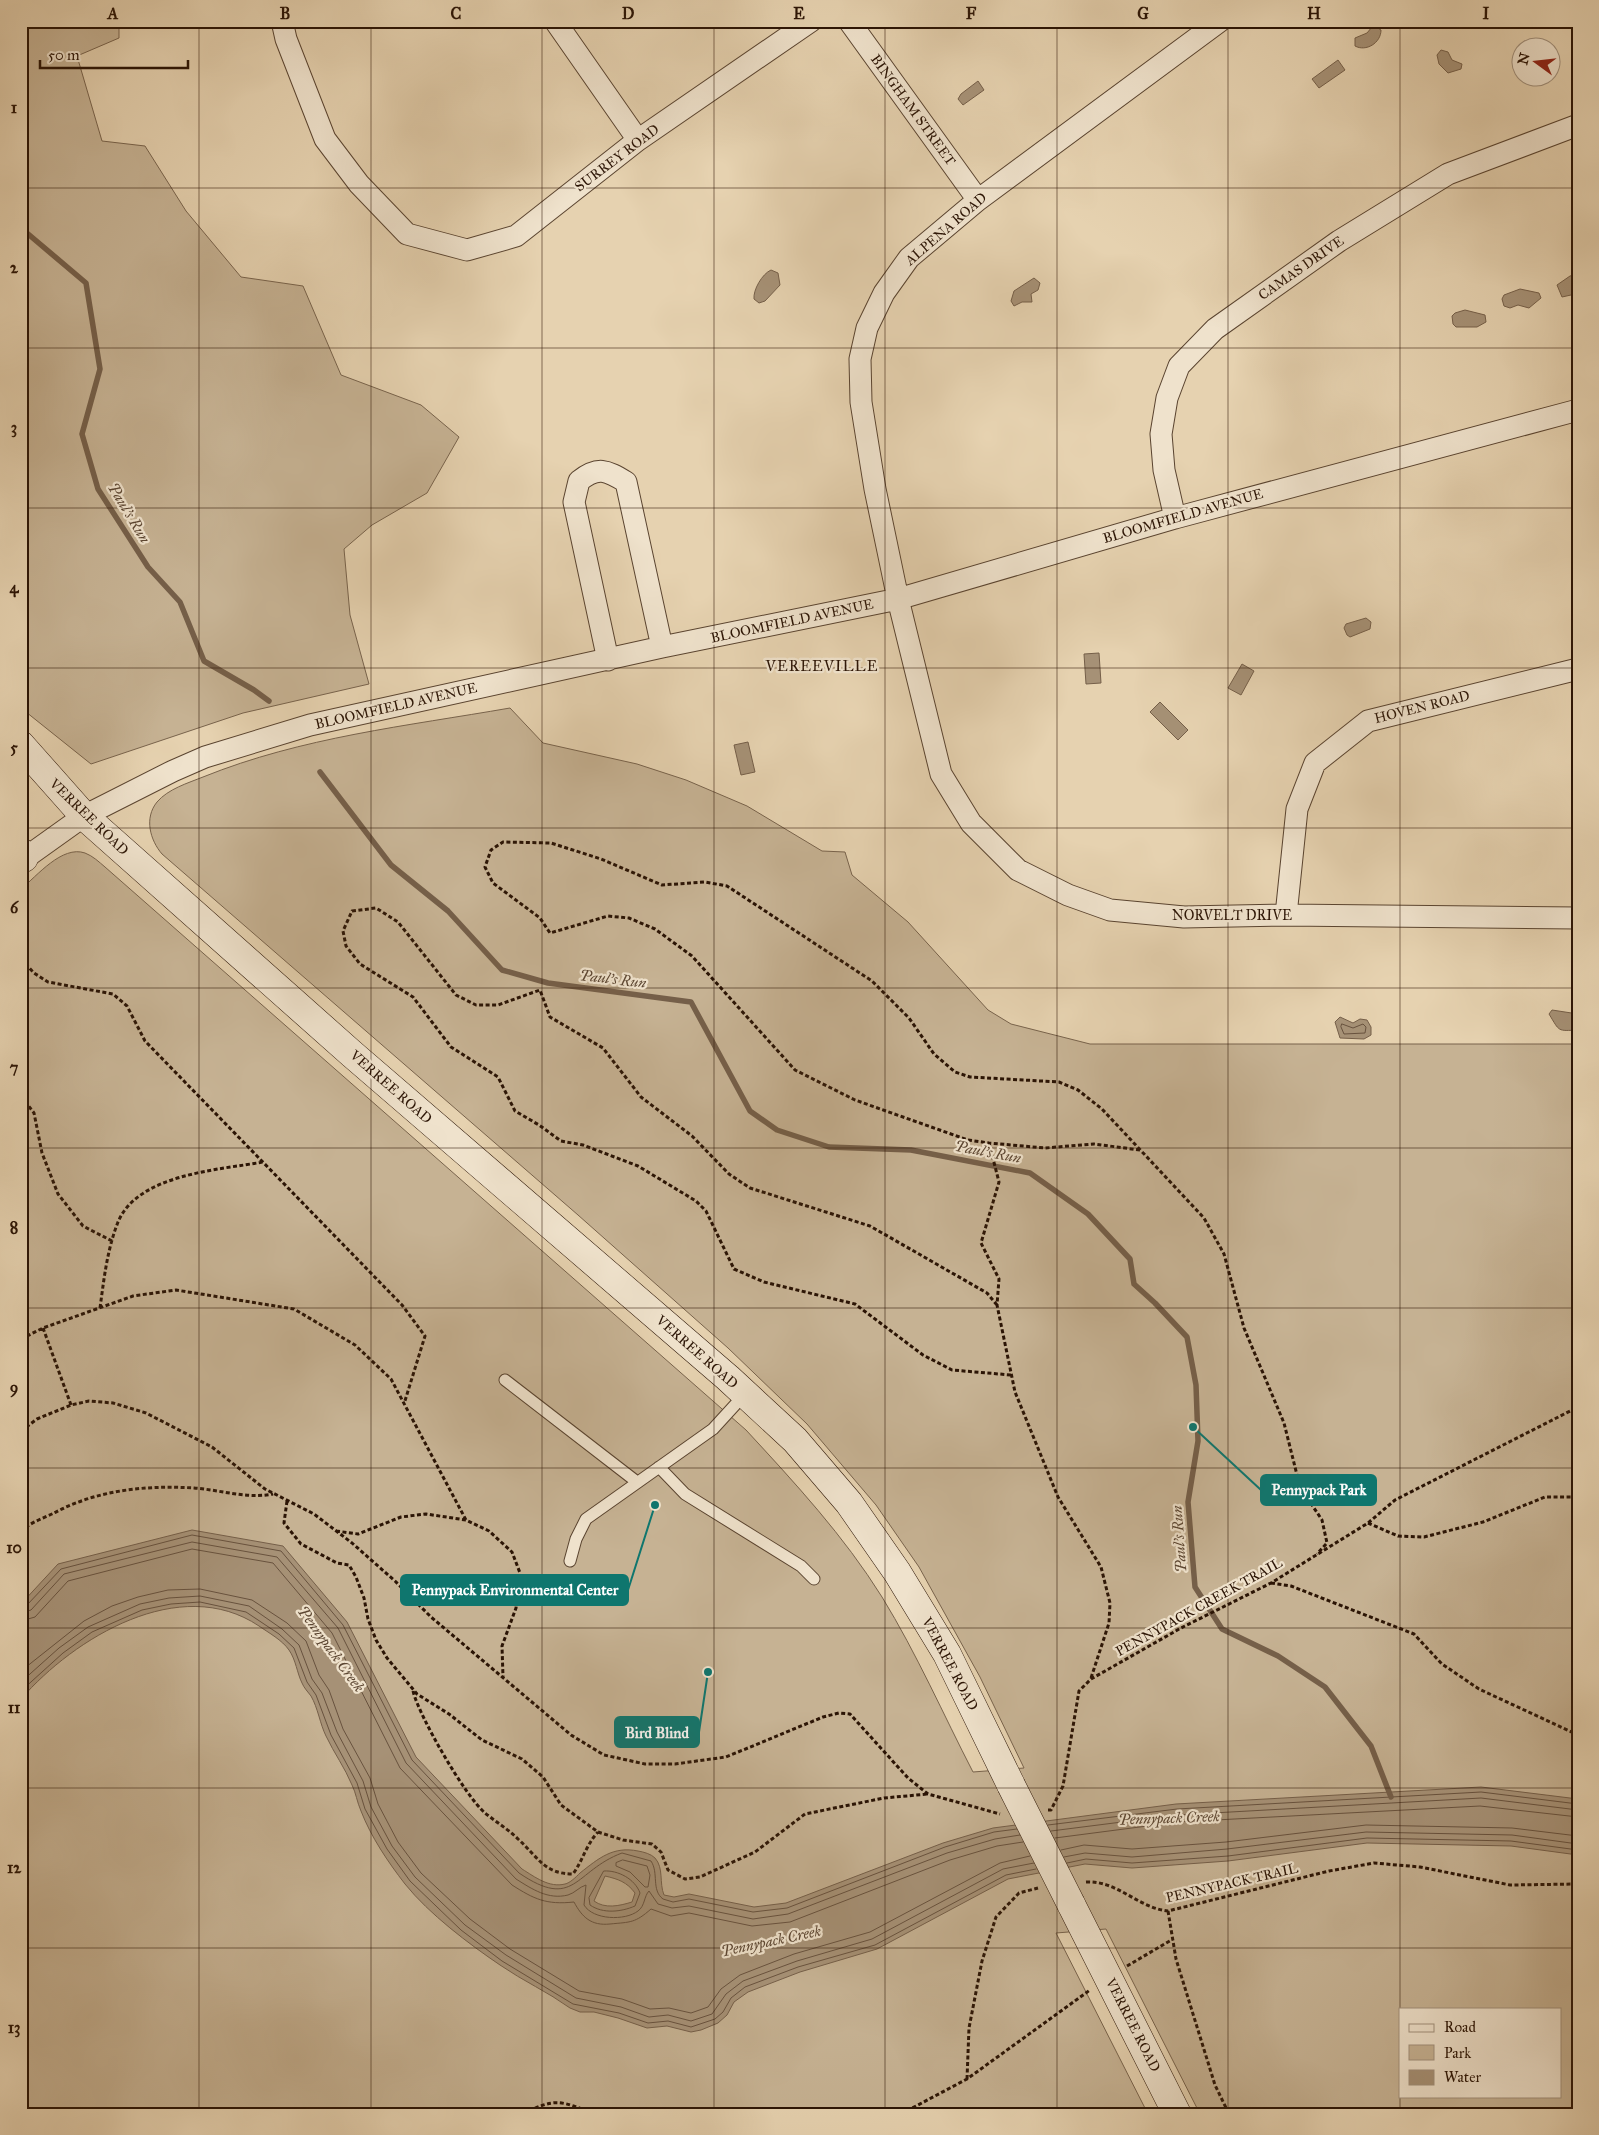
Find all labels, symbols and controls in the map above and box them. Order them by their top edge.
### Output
text: A [107,4,119,23]
text: B [280,4,290,23]
text: C [451,4,462,23]
text: D [622,4,635,23]
text: E [793,4,805,23]
text: F [966,4,977,23]
text: G [1137,4,1149,23]
text: H [1307,4,1321,23]
text: I [1483,4,1490,23]
scale bar [40,38,188,70]
north arrow [1512,38,1562,88]
text: 50 m [48,46,80,64]
street label: BINGHAM STREET [867,51,959,169]
text: N [1514,51,1534,67]
text: 1 [11,98,18,117]
street label: SURREY ROAD [571,121,663,195]
street label: ALPENA ROAD [901,189,990,270]
street label: CAMAS DRIVE [1255,232,1347,304]
text: 2 [10,258,19,277]
text: 3 [11,418,17,438]
water label: Paul's Run [104,480,154,546]
street label: BLOOMFIELD AVENUE [1101,485,1265,547]
text: 4 [10,578,20,598]
street label: BLOOMFIELD AVENUE [709,595,875,647]
district label: VEREEVILLE [765,657,878,675]
street label: BLOOMFIELD AVENUE [313,679,479,733]
street label: HOVEN ROAD [1373,687,1471,727]
text: 5 [10,738,18,757]
street label: VERREE ROAD [45,774,132,859]
text: 6 [10,898,19,917]
street label: NORVELT DRIVE [1172,907,1292,924]
water label: Paul's Run [579,966,647,992]
street label: VERREE ROAD [346,1046,435,1127]
text: 7 [10,1058,19,1077]
water label: Paul's Run [953,1137,1023,1167]
text: 8 [10,1218,18,1237]
street label: VERREE ROAD [652,1311,741,1392]
text: 9 [10,1378,18,1398]
callout: Pennypack Park [1261,1475,1376,1505]
text: Pennypack Park [1272,1481,1368,1500]
water label: Paul's Run [1168,1505,1190,1573]
text: 10 [6,1538,22,1557]
street label: PENNYPACK CREEK TRAIL [1113,1554,1286,1660]
callout: Pennypack Environmental Center [401,1575,628,1605]
text: Pennypack Environmental Center [412,1581,619,1600]
water label: Pennypack Creek [293,1603,368,1696]
street label: VERREE ROAD [918,1614,982,1713]
text: 11 [8,1698,21,1717]
callout: Bird Blind [615,1717,699,1747]
text: Bird Blind [625,1724,689,1742]
water label: Pennypack Creek [1118,1807,1220,1830]
text: 12 [7,1858,22,1877]
street label: PENNYPACK TRAIL [1164,1859,1300,1907]
water label: Pennypack Creek [719,1922,823,1961]
street label: VERREE ROAD [1102,1974,1164,2075]
legend [1399,2008,1562,2098]
text: 13 [8,2018,20,2038]
text: Road [1444,2018,1476,2036]
text: Park [1444,2044,1471,2062]
text: Water [1444,2068,1481,2086]

